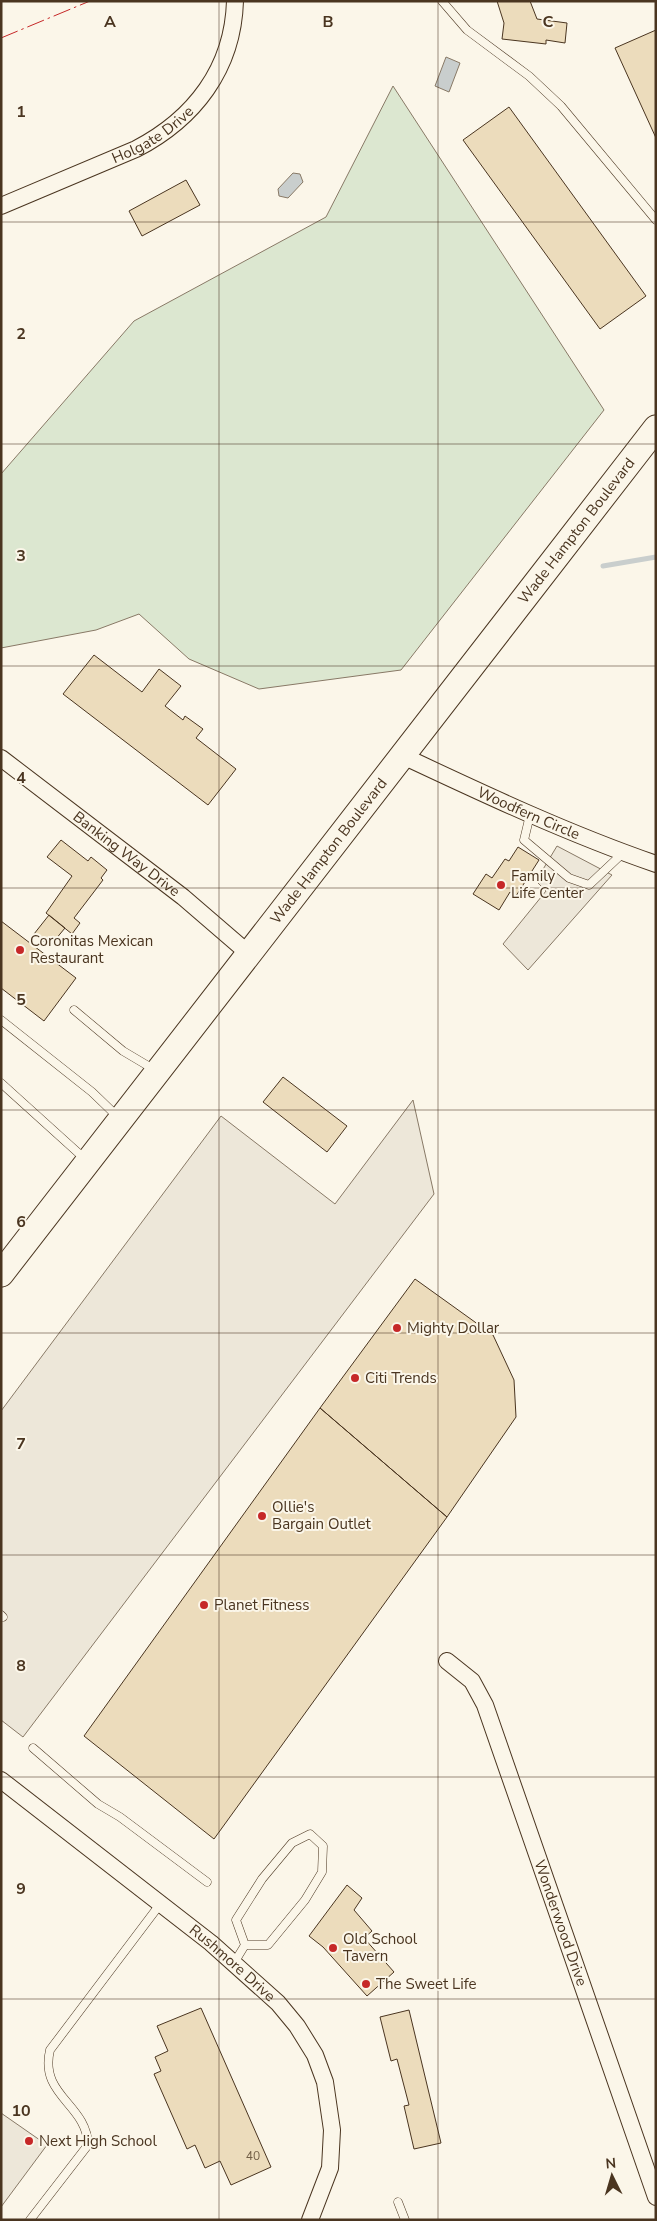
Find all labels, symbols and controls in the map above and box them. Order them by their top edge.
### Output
text: A [104,11,116,33]
text: B [322,11,334,33]
text: C [543,11,554,33]
text: 1 [16,101,26,123]
street label: Holgate Drive [109,102,198,168]
text: 2 [16,323,26,345]
street label: Wade Hampton Boulevard [514,454,639,608]
text: 3 [16,545,26,567]
text: 4 [16,767,26,789]
street label: Wade Hampton Boulevard [266,774,391,928]
street label: Woodfern Circle [474,782,583,844]
street label: Banking Way Drive [69,807,184,901]
place label: Family Life Center [511,866,584,903]
marker: Family Life Center [495,879,507,891]
place label: Coronitas Mexican Restaurant [30,931,153,968]
marker: Coronitas Mexican Restaurant [14,944,26,956]
text: 5 [16,989,26,1011]
text: 6 [16,1211,26,1233]
place label: Mighty Dollar [407,1318,500,1338]
marker: Mighty Dollar [391,1322,403,1334]
place label: Citi Trends [365,1368,437,1388]
marker: Citi Trends [349,1372,361,1384]
text: 7 [16,1433,26,1455]
place label: Ollie's Bargain Outlet [272,1497,371,1534]
marker: Ollie's Bargain Outlet [256,1510,268,1522]
place label: Planet Fitness [214,1595,309,1615]
marker: Planet Fitness [198,1599,210,1611]
text: 8 [16,1655,26,1677]
street label: Wonderwood Drive [530,1857,592,1989]
text: 9 [16,1878,26,1900]
street label: Rushmore Drive [185,1920,280,2006]
place label: Old School Tavern [343,1929,418,1966]
marker: Old School Tavern [327,1942,339,1954]
place label: The Sweet Life [376,1974,476,1994]
marker: The Sweet Life [360,1978,372,1990]
text: 10 [11,2100,31,2122]
place label: Next High School [39,2131,157,2151]
marker: Next High School [23,2135,35,2147]
house number: 40 [246,2148,260,2164]
north arrow [587,2151,637,2201]
text: N [605,2154,617,2173]

